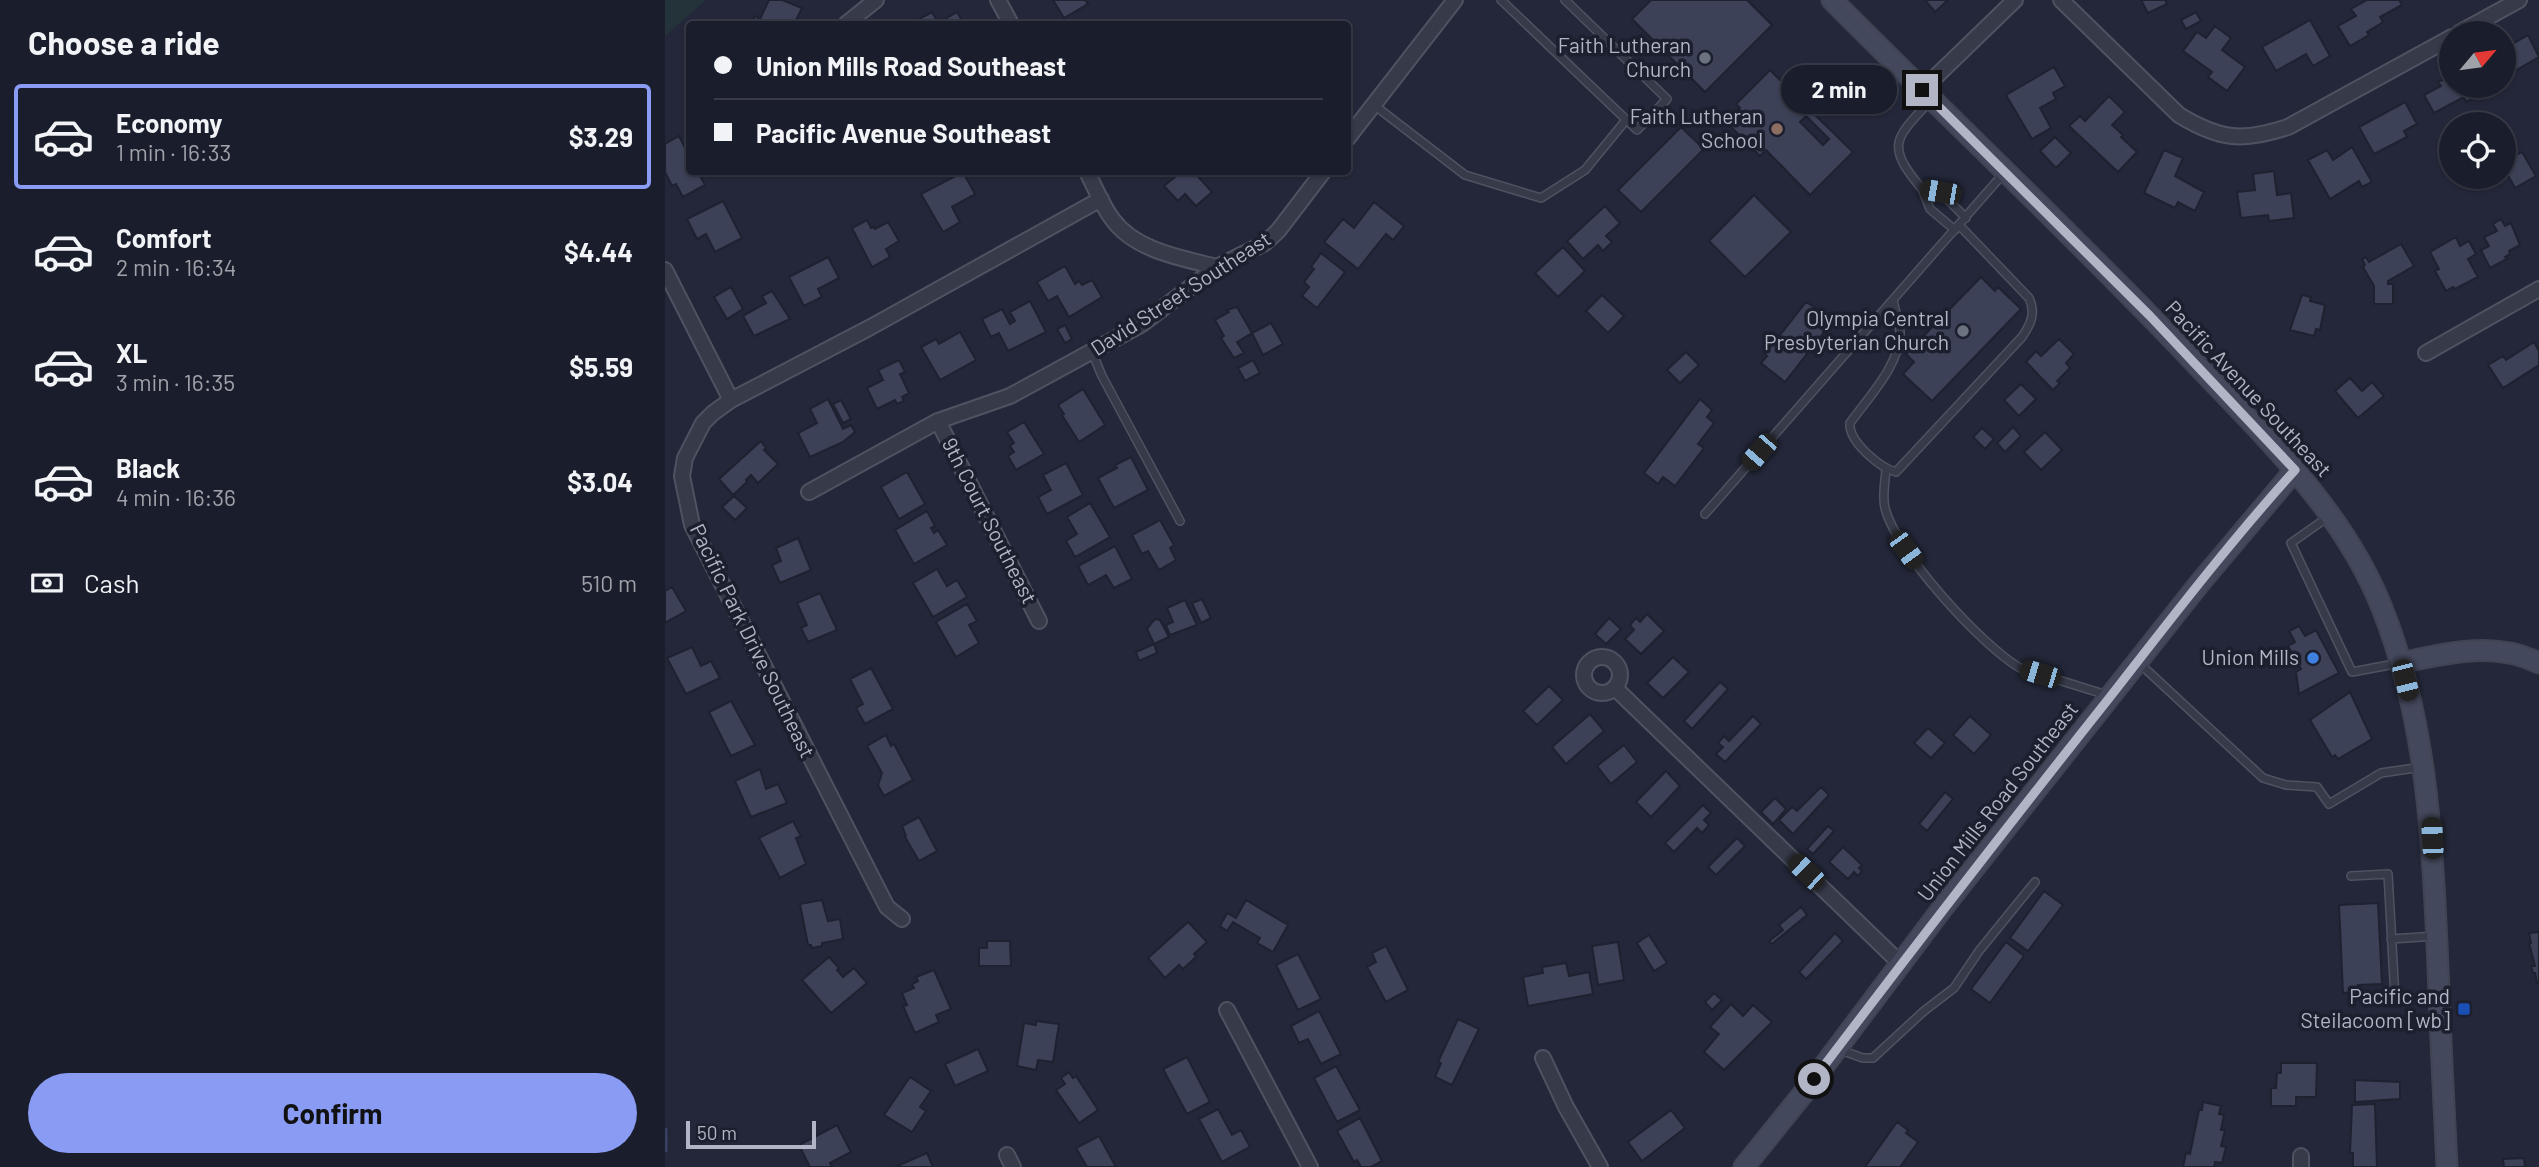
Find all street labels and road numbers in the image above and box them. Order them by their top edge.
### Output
street label: David Street Southeast [1086,225,1275,360]
street label: Pacific Avenue Southeast [2161,295,2337,481]
street label: 9th Court Southeast [938,433,1043,607]
street label: Pacific Park Drive Southeast [686,519,821,761]
street label: Union Mills Road Southeast [1911,697,2082,906]

